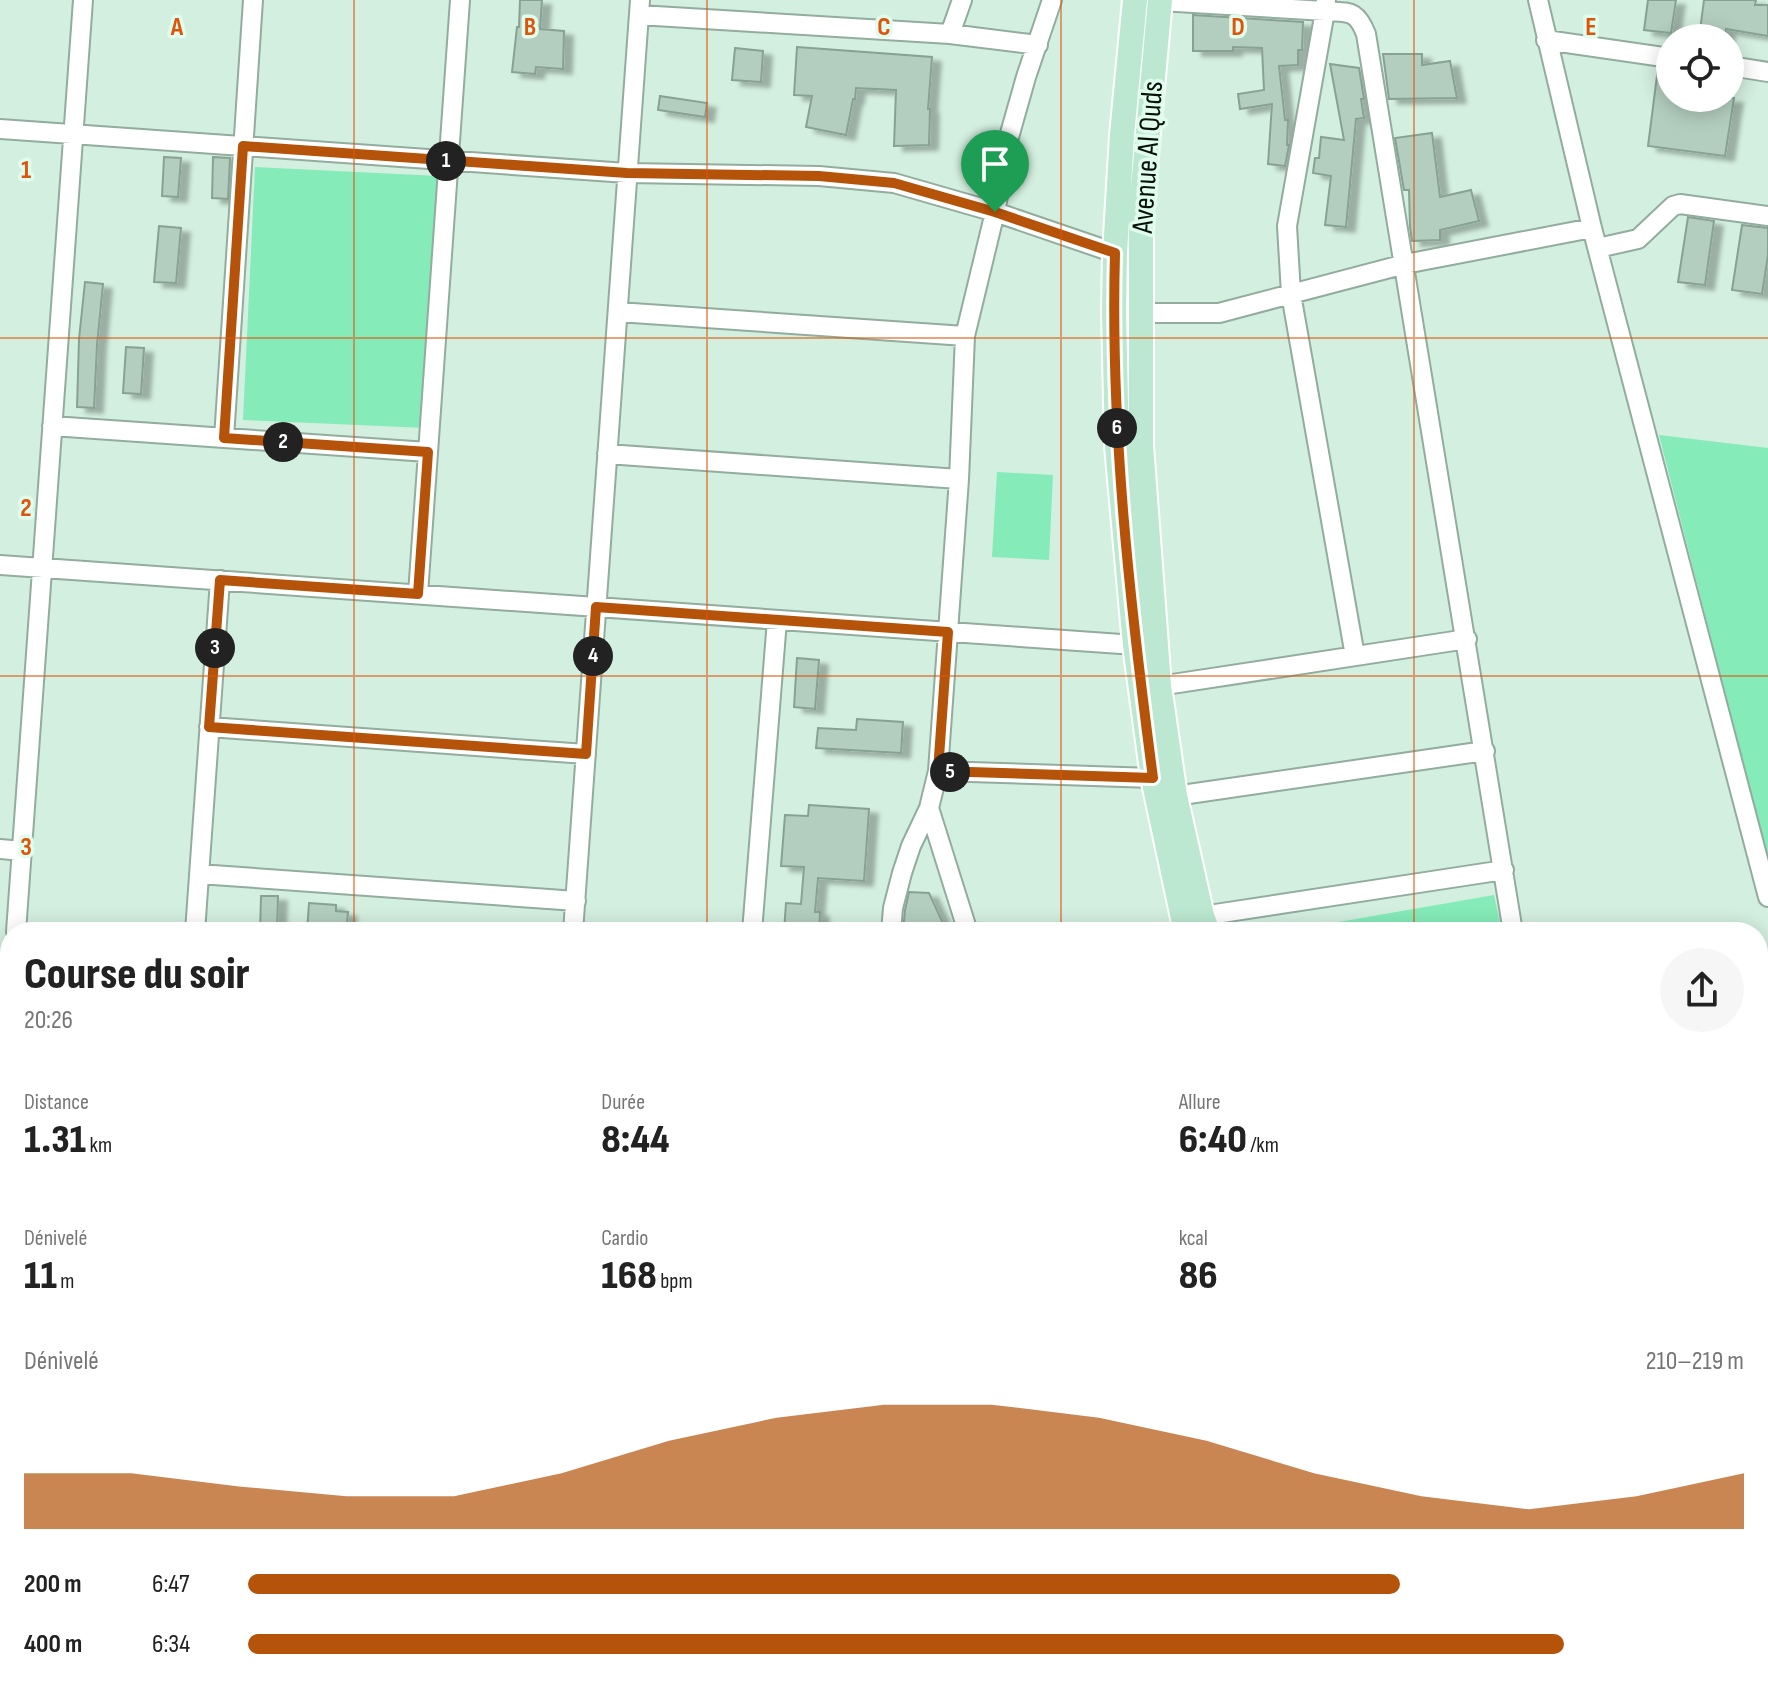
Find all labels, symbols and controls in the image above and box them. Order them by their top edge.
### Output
text: A [170,12,184,43]
text: B [524,12,536,43]
text: C [877,12,891,43]
text: D [1231,12,1245,43]
text: E [1585,12,1597,43]
map controls [1656,24,1744,112]
button: locate [1656,24,1744,112]
street label: Avenue Al Quds [1125,80,1171,235]
pin [961,130,1029,212]
pin: 1 [426,141,466,181]
icon: arrive [973,142,1017,186]
text: 1 [442,147,450,174]
text: 1 [21,155,31,186]
pin: 6 [1097,408,1137,448]
text: 6 [1112,414,1122,441]
pin: 2 [263,422,303,462]
text: 2 [278,428,288,455]
text: 2 [20,493,32,524]
pin: 3 [195,628,235,668]
text: 3 [210,634,220,661]
pin: 4 [573,636,613,676]
text: 4 [588,642,598,669]
pin: 5 [930,752,970,792]
text: 5 [945,758,955,785]
text: 3 [20,832,32,863]
text: Course du soir [24,948,250,1001]
button: share [1660,948,1744,1032]
text: 20:26 [24,1005,73,1036]
text: Distance [24,1089,89,1116]
text: Durée [601,1089,645,1116]
text: Allure [1179,1089,1221,1116]
text: 1.31 [24,1116,86,1164]
text: 8:44 [601,1116,670,1164]
text: 6:40 [1179,1116,1247,1164]
text: km [86,1132,112,1159]
text: /km [1247,1132,1279,1159]
text: Dénivelé [24,1225,87,1252]
text: Cardio [601,1225,648,1252]
text: kcal [1179,1225,1208,1252]
text: 11 [24,1252,57,1300]
text: 168 [601,1252,657,1300]
text: 86 [1179,1252,1218,1300]
text: m [57,1268,74,1295]
text: bpm [657,1268,693,1295]
text: Dénivelé [24,1346,99,1377]
text: 210–219 m [1646,1346,1744,1377]
text: 200 m [24,1569,81,1600]
text: 6:47 [152,1569,189,1600]
text: 400 m [24,1629,82,1660]
text: 6:34 [152,1629,190,1660]

